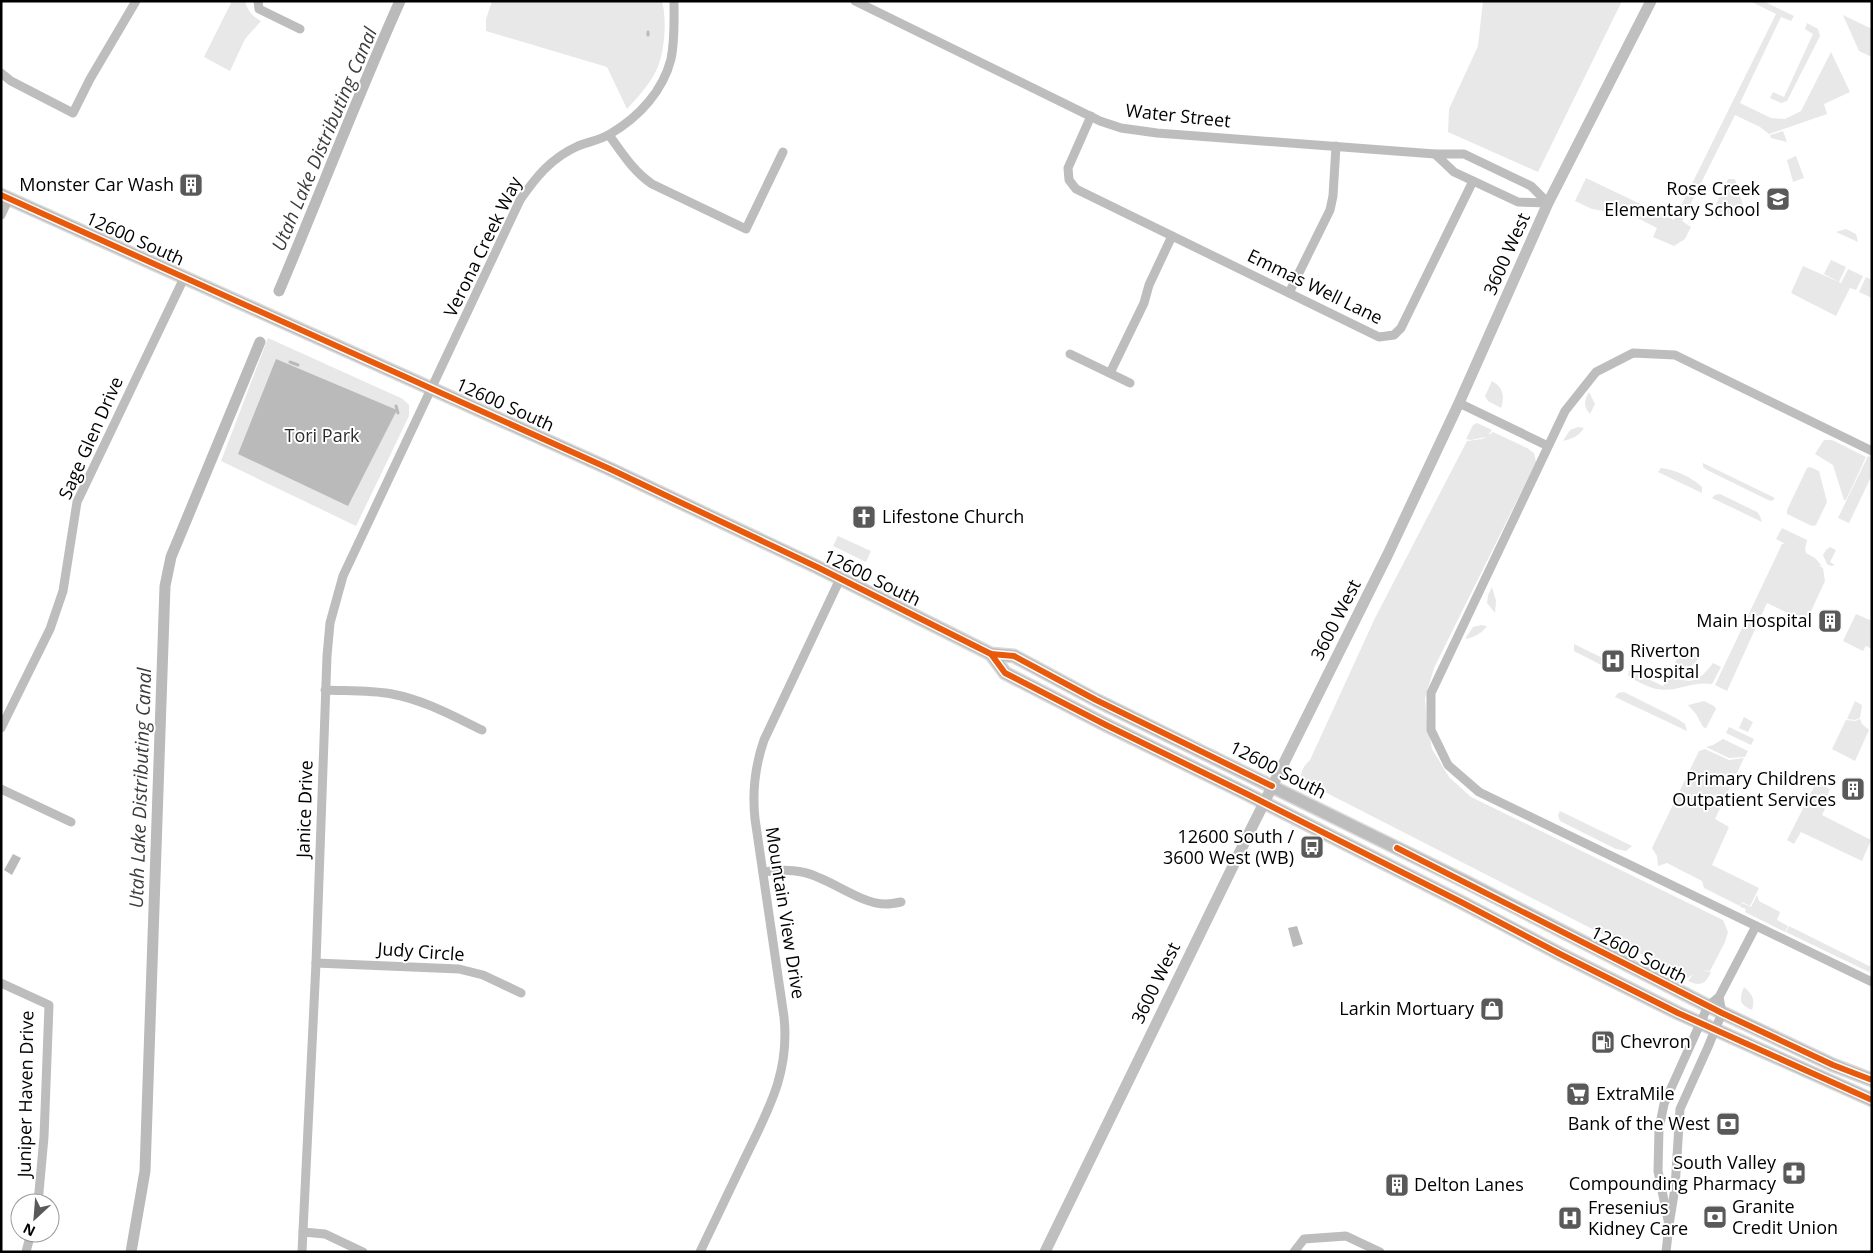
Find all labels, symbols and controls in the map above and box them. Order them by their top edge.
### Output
water label: Utah Lake Distributing Canal [265,22,383,255]
street label: Water Street [1124,98,1232,132]
street label: Verona Creek Way [438,171,527,321]
place label: Monster Car Wash [19,172,174,196]
building icon: Monster Car Wash [178,172,204,198]
place label: Rose Creek Elementary School [1604,176,1761,221]
school or university icon: Rose Creek Elementary School [1765,186,1791,212]
street label: 12600 South [82,206,188,270]
street label: 3600 West [1477,209,1535,298]
street label: Emmas Well Lane [1244,243,1387,329]
street label: Sage Glen Drive [52,372,128,503]
street label: 12600 South [452,372,558,436]
park label: Tori Park [285,423,360,447]
church icon: Lifestone Church [851,504,877,530]
place label: Lifestone Church [882,504,1024,528]
street label: 12600 South [820,543,925,611]
street label: 3600 West [1305,575,1366,664]
place label: Main Hospital [1696,608,1812,632]
building icon: Main Hospital [1817,608,1843,634]
place label: Riverton Hospital [1630,638,1700,683]
hospital icon: Riverton Hospital [1600,648,1626,674]
water label: Utah Lake Distributing Canal [123,666,157,909]
street label: 12600 South [1226,735,1331,804]
street label: Janice Drive [290,760,318,860]
place label: Primary Childrens Outpatient Services [1672,766,1836,811]
building icon: Primary Childrens Outpatient Services [1840,776,1866,802]
place label: 12600 South / 3600 West (WB) [1163,824,1294,869]
street label: Mountain View Drive [761,825,811,1001]
bus stop icon: 12600 South / 3600 West (WB) [1299,834,1325,860]
street label: 12600 South [1587,920,1692,989]
street label: Judy Circle [375,936,465,966]
street label: 3600 West [1125,938,1185,1027]
place label: Larkin Mortuary [1339,996,1475,1020]
shop icon: Larkin Mortuary [1479,996,1505,1022]
street label: Juniper Haven Drive [12,1010,38,1180]
fuel station icon: Chevron [1590,1029,1616,1055]
place label: Chevron [1620,1029,1691,1053]
supermarket icon: ExtraMile [1565,1081,1591,1107]
place label: ExtraMile [1596,1081,1675,1105]
place label: Bank of the West [1568,1111,1710,1135]
bank icon: Bank of the West [1715,1111,1741,1137]
place label: South Valley Compounding Pharmacy [1569,1150,1777,1195]
pharmacy icon: South Valley Compounding Pharmacy [1781,1160,1807,1186]
building icon: Delton Lanes [1384,1172,1410,1198]
place label: Delton Lanes [1414,1172,1524,1196]
north arrow [10,1193,60,1243]
place label: Granite Credit Union [1732,1194,1838,1239]
place label: Fresenius Kidney Care [1588,1195,1688,1240]
bank icon: Granite Credit Union [1702,1204,1728,1230]
hospital icon: Fresenius Kidney Care [1557,1205,1583,1231]
text: N [20,1219,38,1241]

